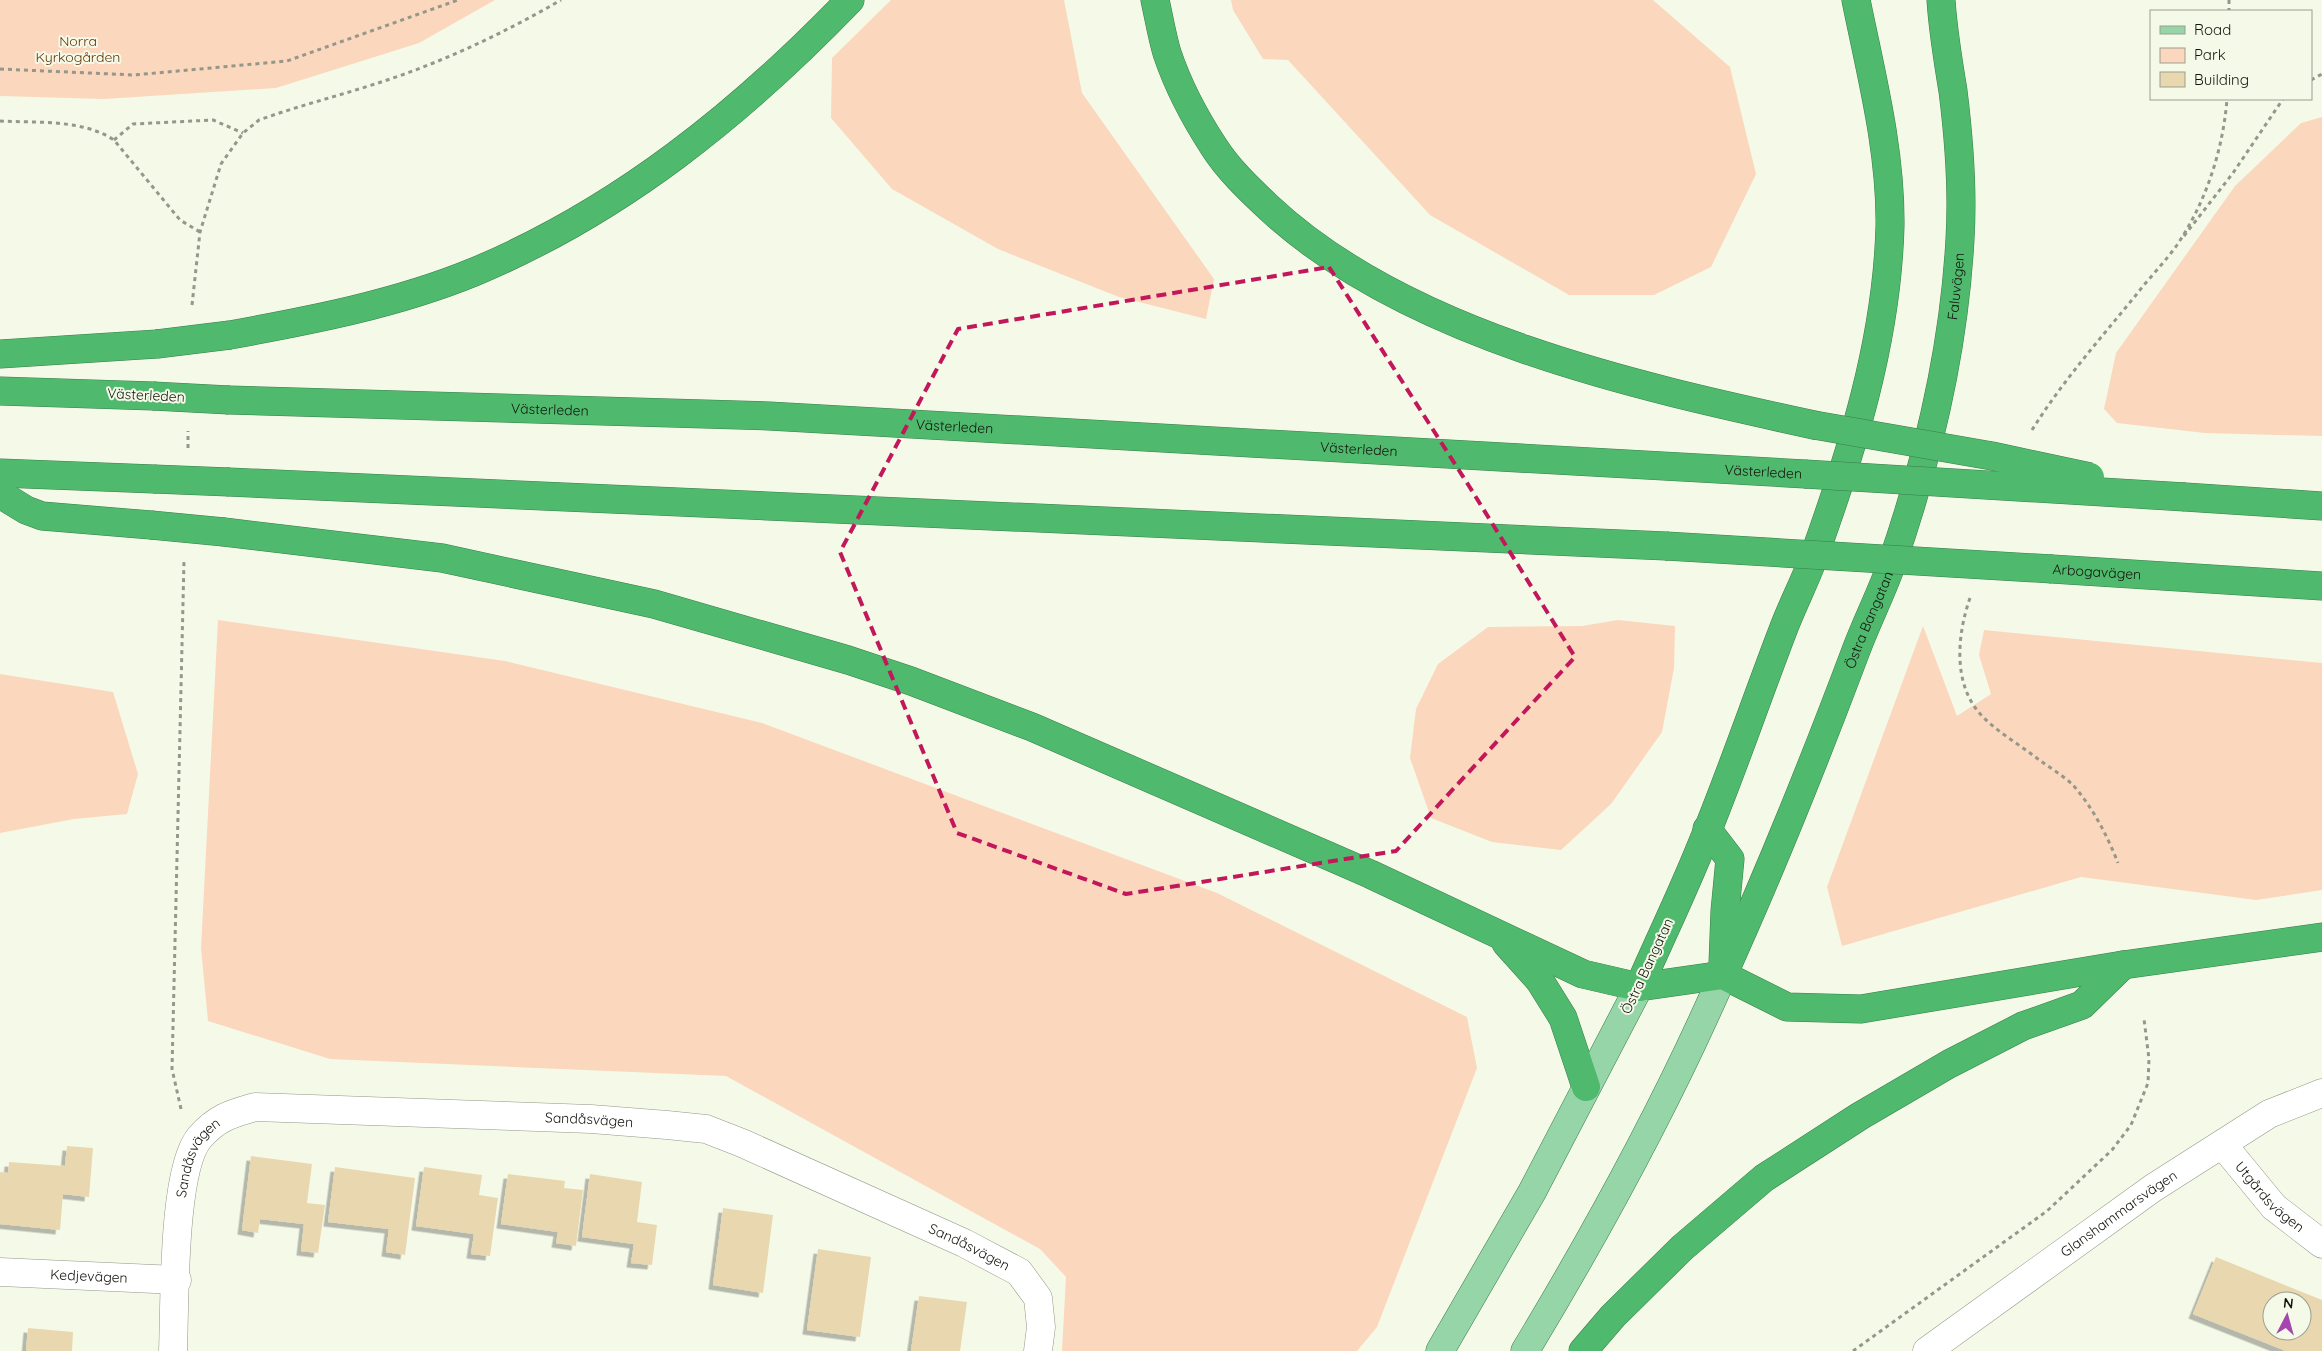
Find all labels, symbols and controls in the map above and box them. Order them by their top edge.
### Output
legend [2150,10,2312,100]
text: Road [2194,20,2231,39]
park label: Norra Kyrkogården [36,32,120,66]
text: Park [2194,45,2226,64]
text: Building [2194,70,2249,89]
street label: Faluvägen [1943,252,1968,321]
street label: Västerleden [107,384,185,406]
street label: Västerleden [511,399,589,420]
street label: Västerleden [915,415,994,438]
street label: Västerleden [1320,438,1398,460]
street label: Västerleden [1724,461,1803,483]
street label: Arbogavägen [2052,560,2142,584]
street label: Östra Bangatan [1841,569,1897,671]
street label: Östra Bangatan [1617,915,1677,1017]
street label: Sandåsvägen [545,1108,634,1131]
street label: Sandåsvägen [172,1114,223,1199]
street label: Utgårdsvägen [2231,1158,2308,1236]
street label: Glanshammarsvägen [2057,1166,2180,1261]
street label: Sandåsvägen [926,1219,1013,1275]
street label: Kedjevägen [50,1265,128,1287]
north arrow [2262,1291,2312,1341]
text: N [2282,1294,2294,1313]

